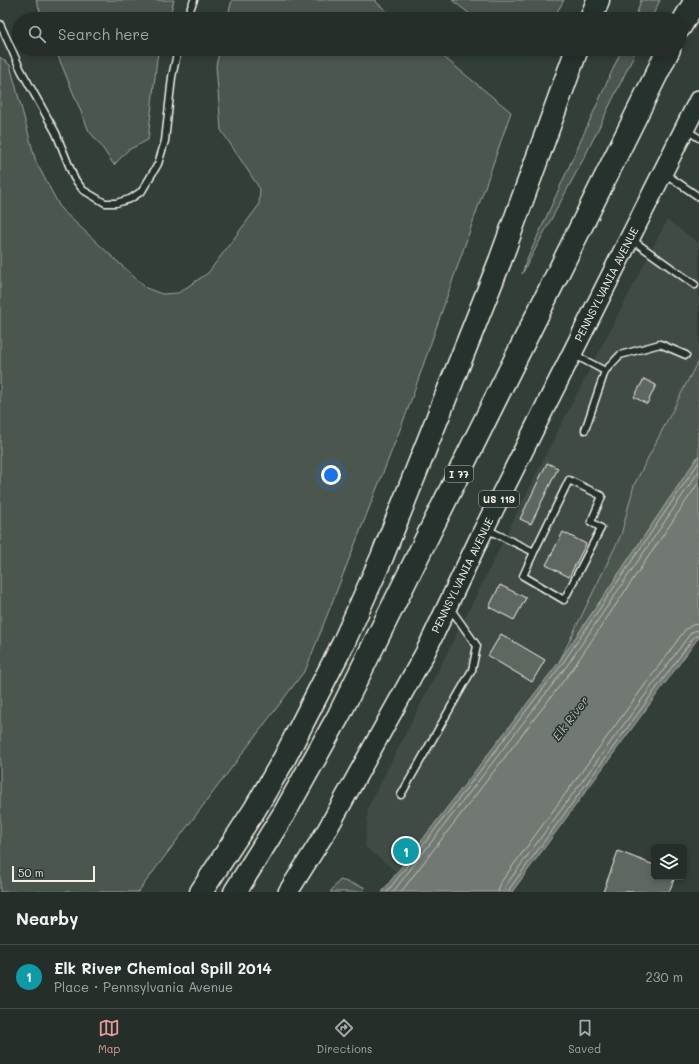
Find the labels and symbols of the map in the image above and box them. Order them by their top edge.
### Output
street label: PENNSYLVANIA AVENUE [571,224,641,344]
your location [321,465,341,485]
road number: I 77 [445,466,473,482]
road number: US 119 [479,491,519,507]
street label: PENNSYLVANIA AVENUE [427,515,497,635]
water label: Elk River [548,693,592,743]
pin: 1 [393,836,419,866]
scale bar [12,864,95,883]

